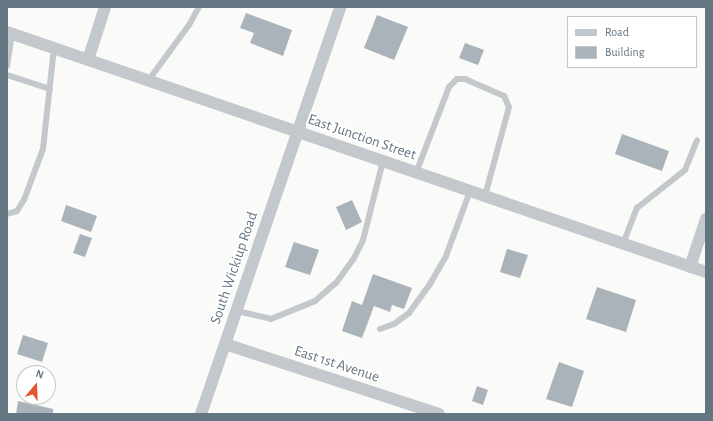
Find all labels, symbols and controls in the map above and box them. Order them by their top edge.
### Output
legend [567,16,697,68]
text: Road [605,26,629,38]
text: Building [605,46,645,58]
street label: East Junction Street [305,110,419,164]
street label: South Wickiup Road [206,209,262,327]
street label: East 1st Avenue [292,342,382,386]
north arrow [16,365,56,405]
text: N [34,368,45,381]

